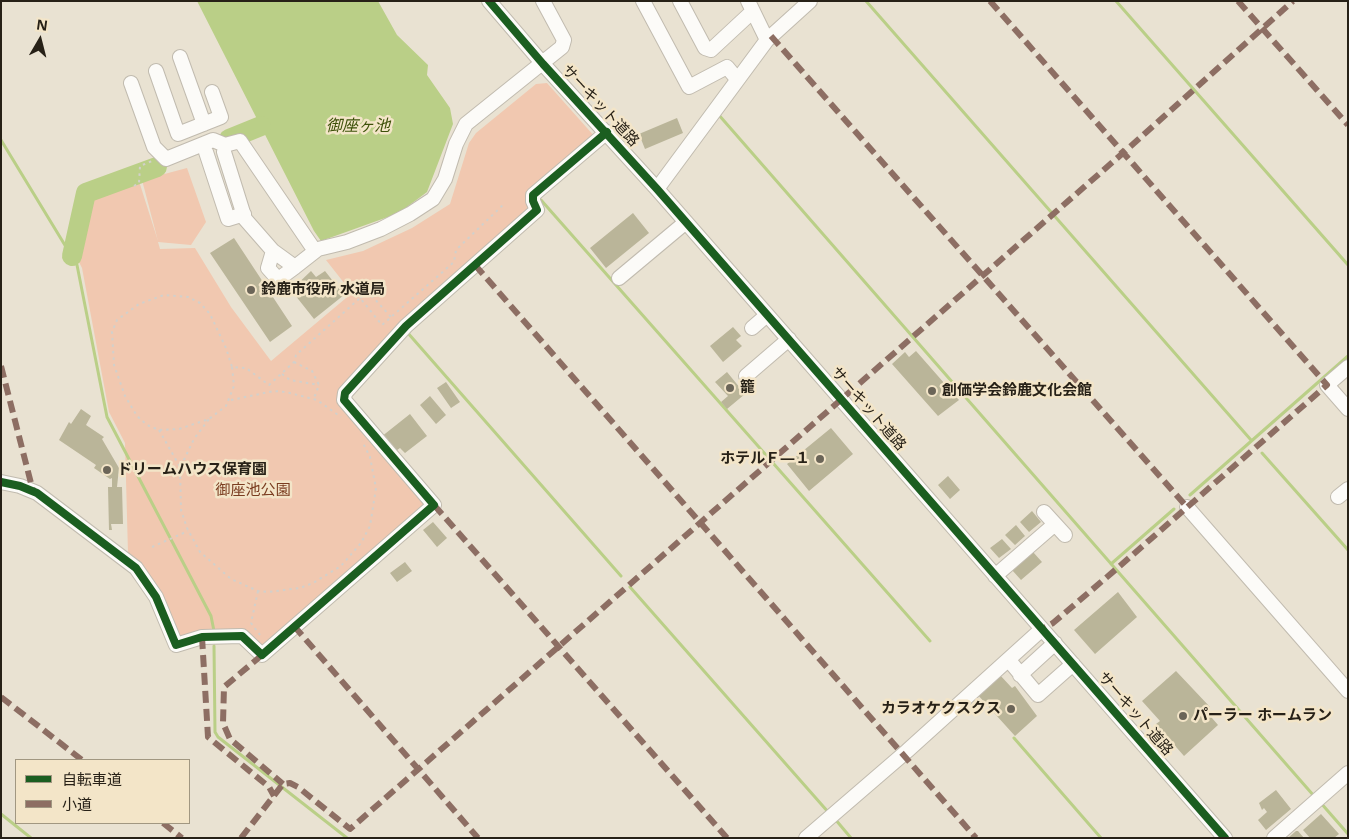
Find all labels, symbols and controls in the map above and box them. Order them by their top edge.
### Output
text: N [35,14,49,35]
north arrow [15,15,65,65]
street label: サーキット道路 [558,61,642,151]
water label: 御座ヶ池 [326,116,390,136]
place label: 鈴鹿市役所 水道局 [261,281,385,299]
marker: 鈴鹿市役所 水道局 [245,284,257,296]
street label: サーキット道路 [827,363,909,455]
place label: 籠 [740,379,755,397]
marker: 籠 [724,382,736,394]
place label: 創価学会鈴鹿文化会館 [942,382,1092,400]
marker: 創価学会鈴鹿文化会館 [926,385,938,397]
place label: ホテルＦ―１ [720,450,810,468]
marker: ホテルＦ―１ [814,453,826,465]
place label: ドリームハウス保育園 [117,461,267,479]
marker: ドリームハウス保育園 [101,464,113,476]
park label: 御座池公園 [216,482,290,500]
street label: サーキット道路 [1094,668,1176,760]
place label: カラオケクスクス [881,700,1001,718]
marker: カラオケクスクス [1005,703,1017,715]
place label: パーラー ホームラン [1193,707,1332,725]
marker: パーラー ホームラン [1177,710,1189,722]
legend [15,759,190,824]
text: 自転車道 [62,769,122,789]
text: 小道 [62,794,92,814]

